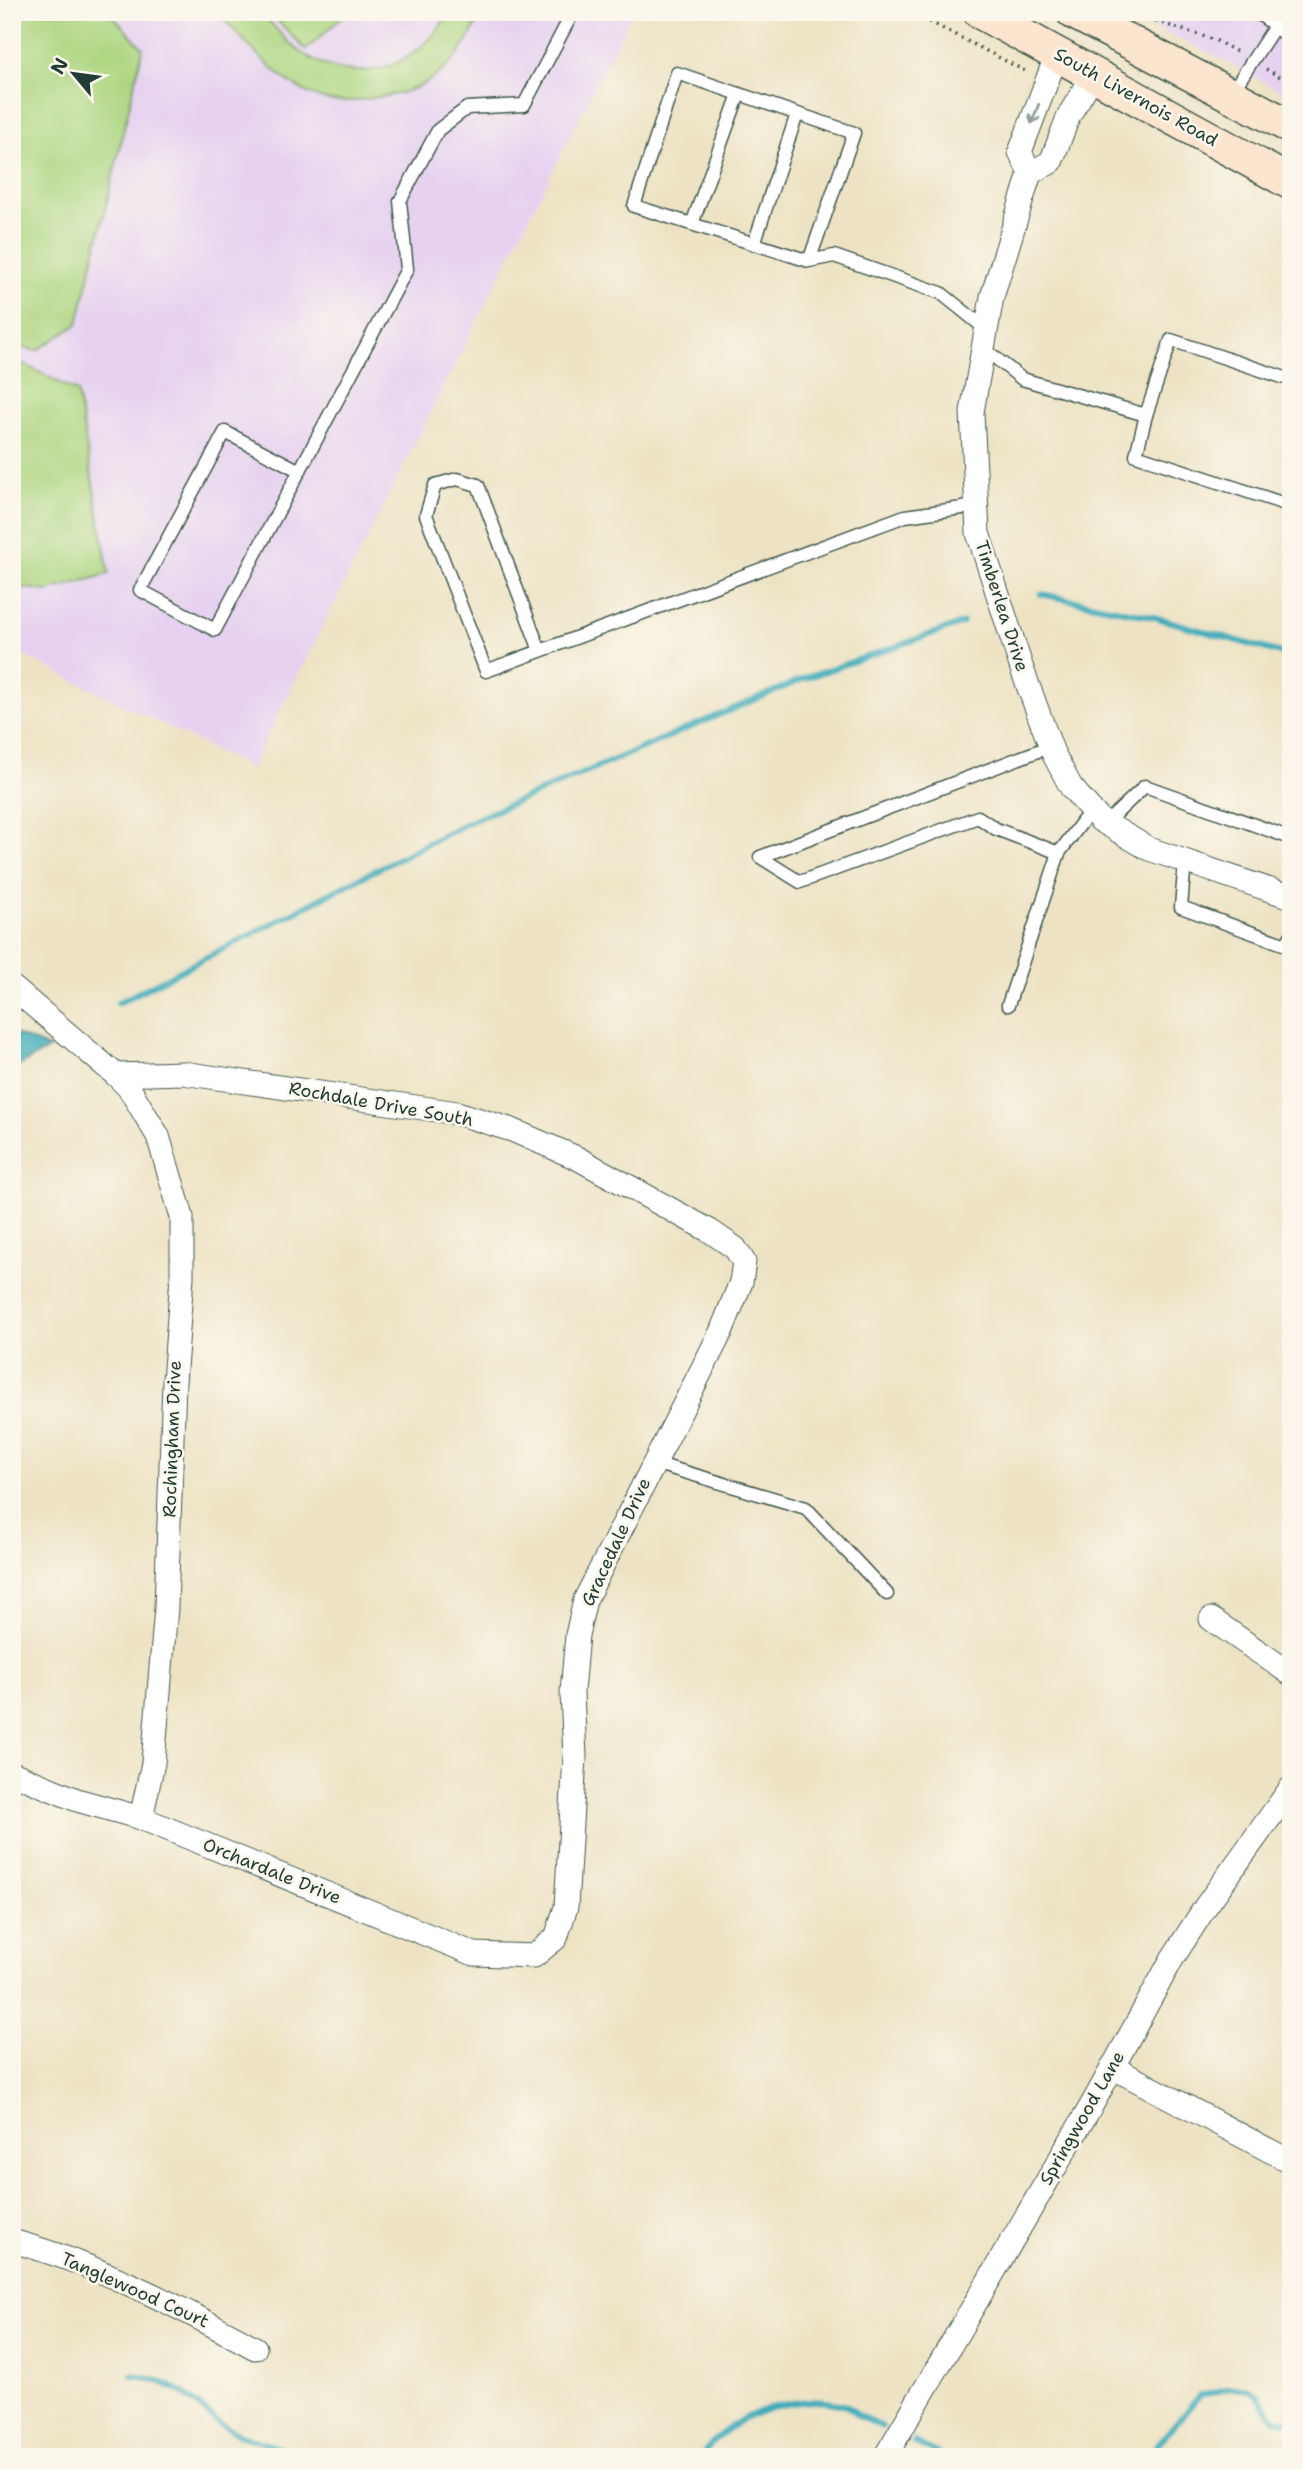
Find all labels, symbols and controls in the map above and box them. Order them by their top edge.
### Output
north arrow [38,38,108,108]
street label: South Livernois Road [1050,42,1222,152]
text: N [45,53,74,79]
one-way arrow [1028,102,1040,124]
street label: Timberlea Drive [970,537,1034,675]
street label: Rochdale Drive South [287,1076,475,1132]
street label: Rochingham Drive [157,1360,187,1518]
street label: Gracedale Drive [576,1474,656,1610]
street label: Orchardale Drive [199,1832,345,1910]
street label: Springwood Lane [1034,2047,1130,2189]
street label: Tanglewood Court [57,2247,213,2333]

